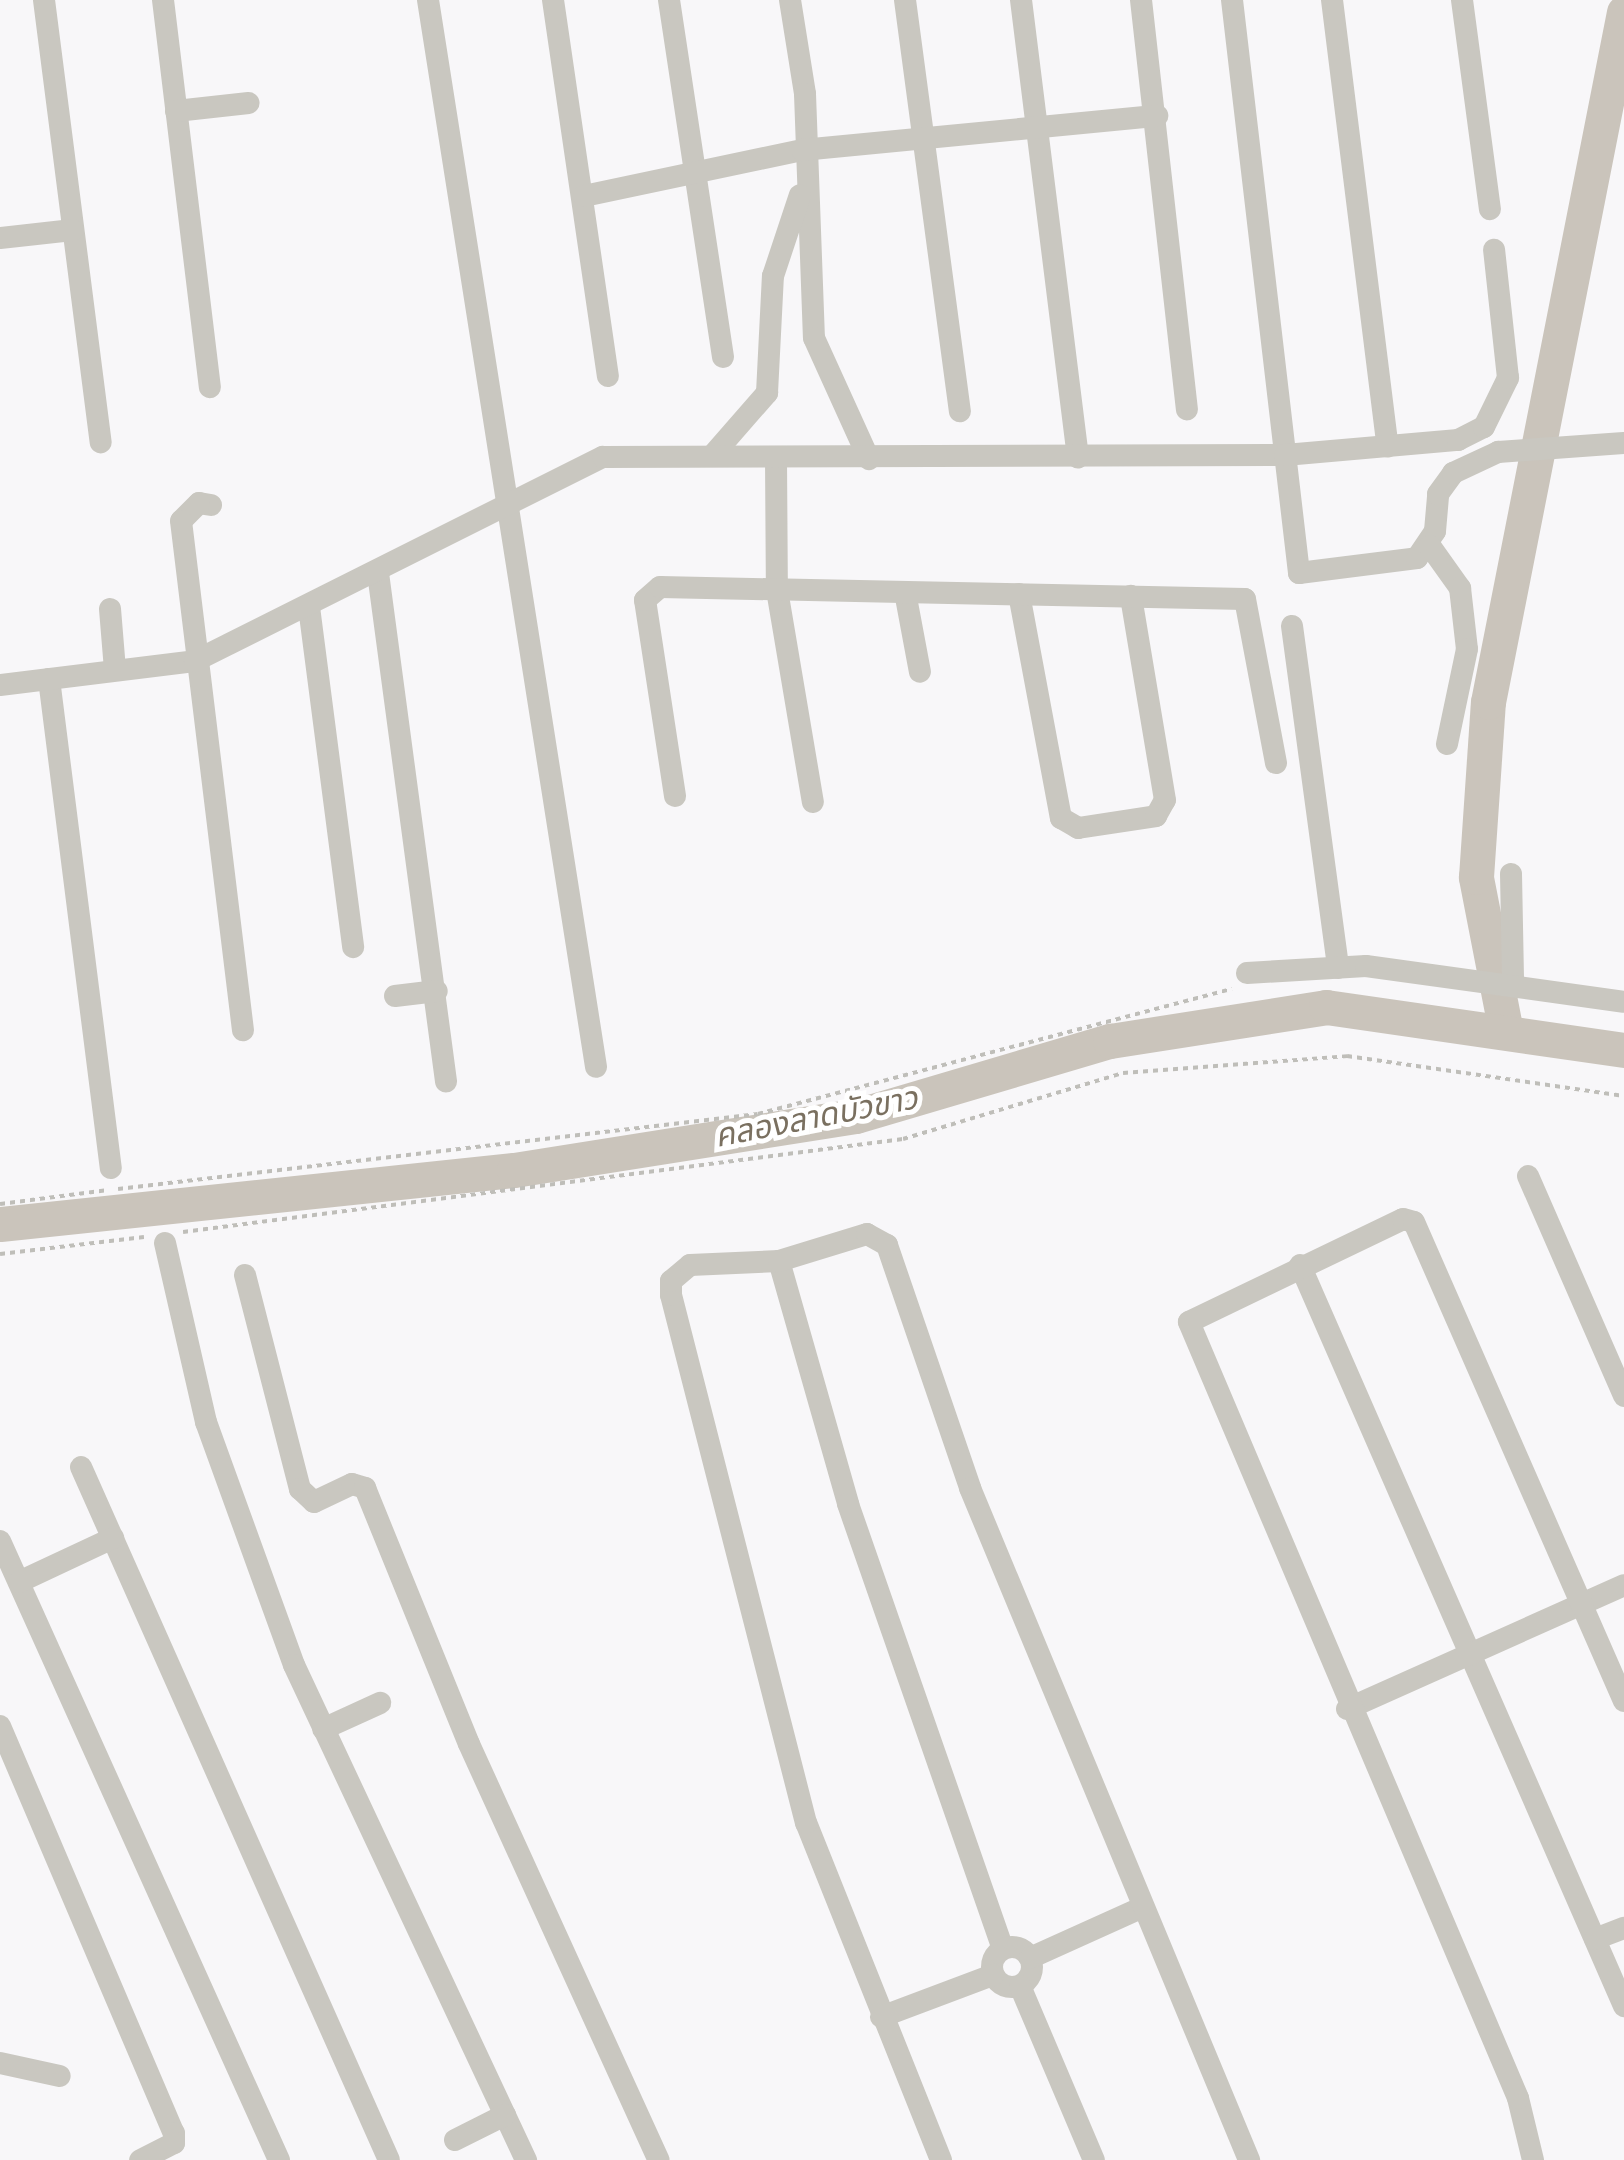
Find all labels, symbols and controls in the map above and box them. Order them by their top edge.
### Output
water label: คลองลาดบัวขาว [711,1079,921,1155]

